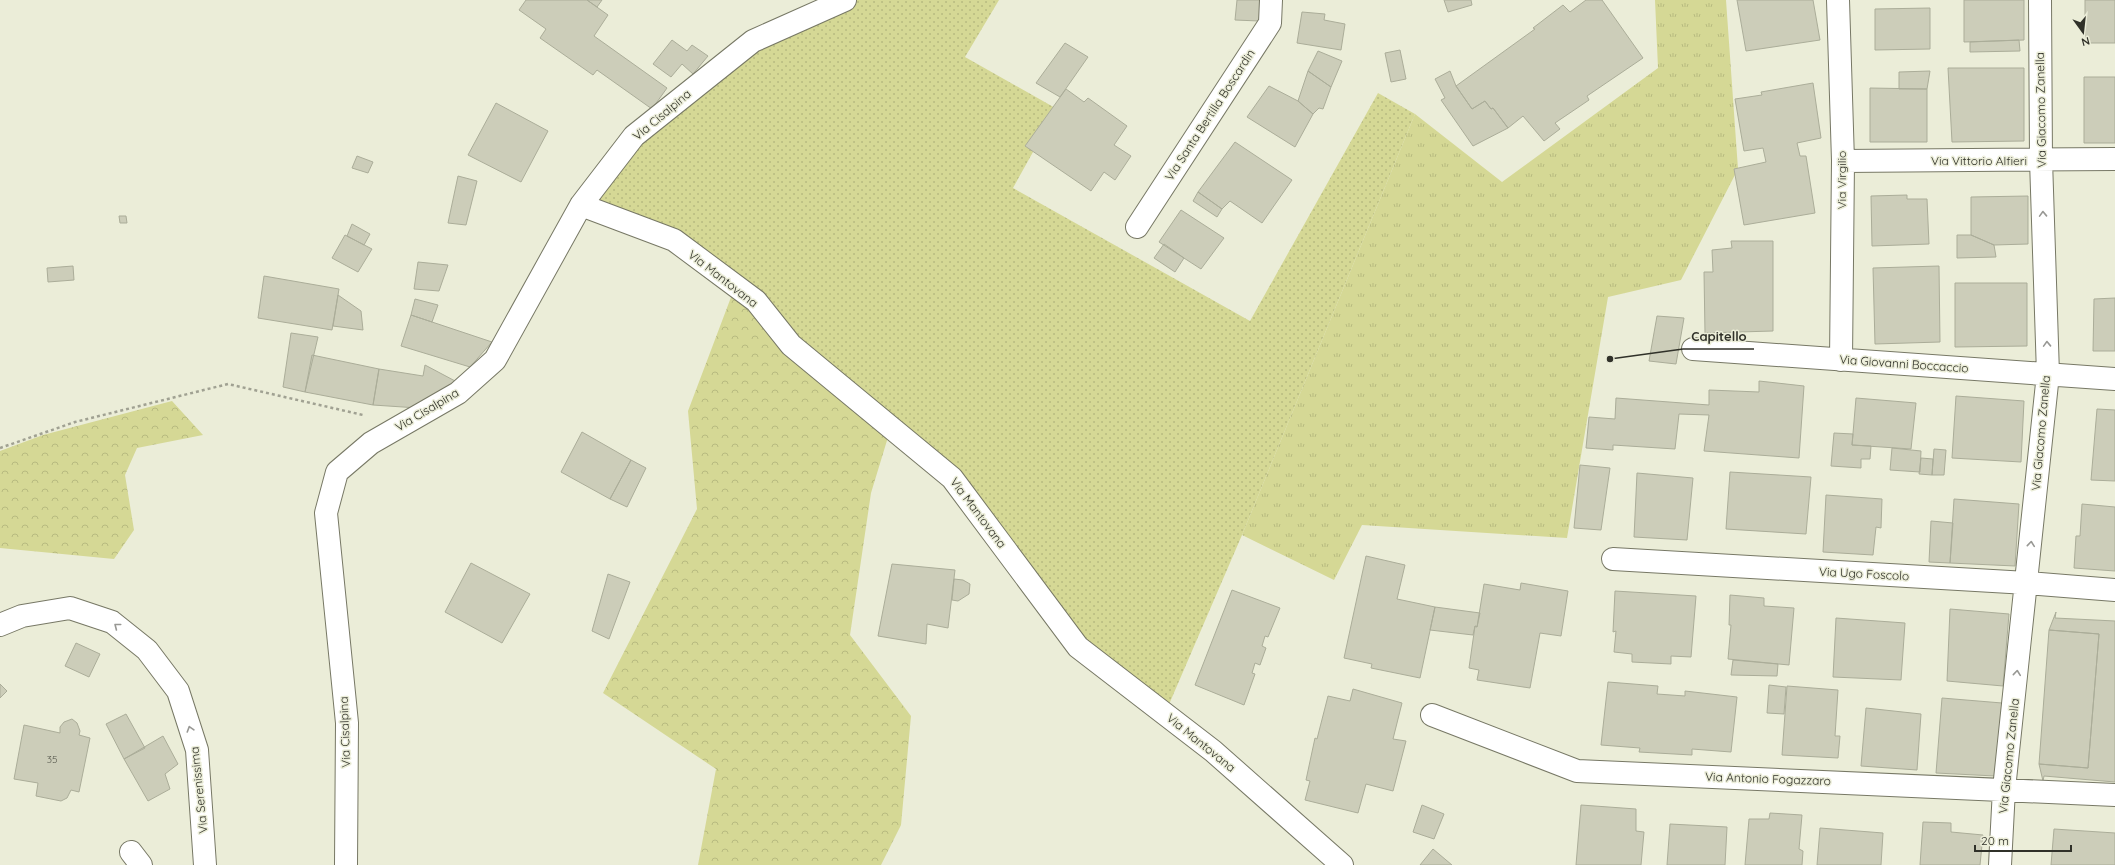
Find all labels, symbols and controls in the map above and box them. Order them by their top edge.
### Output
north arrow [2063,12,2103,52]
text: N [2080,34,2091,49]
street label: Via Santa Bertilla Boscardin [1161,46,1258,183]
street label: Via Giacomo Zanella [2032,52,2049,168]
street label: Via Cisalpina [630,86,694,143]
street label: Via Virgilio [1834,151,1849,209]
street label: Via Vittorio Alfieri [1931,153,2027,168]
one-way arrow [2039,211,2047,217]
street label: Via Mantovana [686,247,761,310]
callout: Capitello [1683,324,1754,349]
text: Capitello [1691,328,1747,344]
one-way arrow [2042,341,2051,347]
street label: Via Giovanni Boccaccio [1839,352,1969,376]
street label: Via Giacomo Zanella [2028,375,2053,491]
street label: Via Cisalpina [392,385,461,434]
street label: Via Mantovana [947,475,1010,551]
one-way arrow [2026,541,2035,547]
street label: Via Ugo Foscolo [1819,564,1909,583]
one-way arrow [115,624,122,631]
one-way arrow [2012,670,2021,676]
street label: Via Cisalpina [336,696,353,768]
street label: Via Giacomo Zanella [1995,698,2022,814]
street label: Via Mantovana [1164,710,1239,775]
one-way arrow [186,726,195,733]
street label: Via Serenissima [186,746,211,834]
house number: 35 [47,753,57,766]
street label: Via Antonio Fogazzaro [1705,769,1831,788]
scale bar [1975,827,2071,853]
text: 20 m [1981,833,2009,848]

